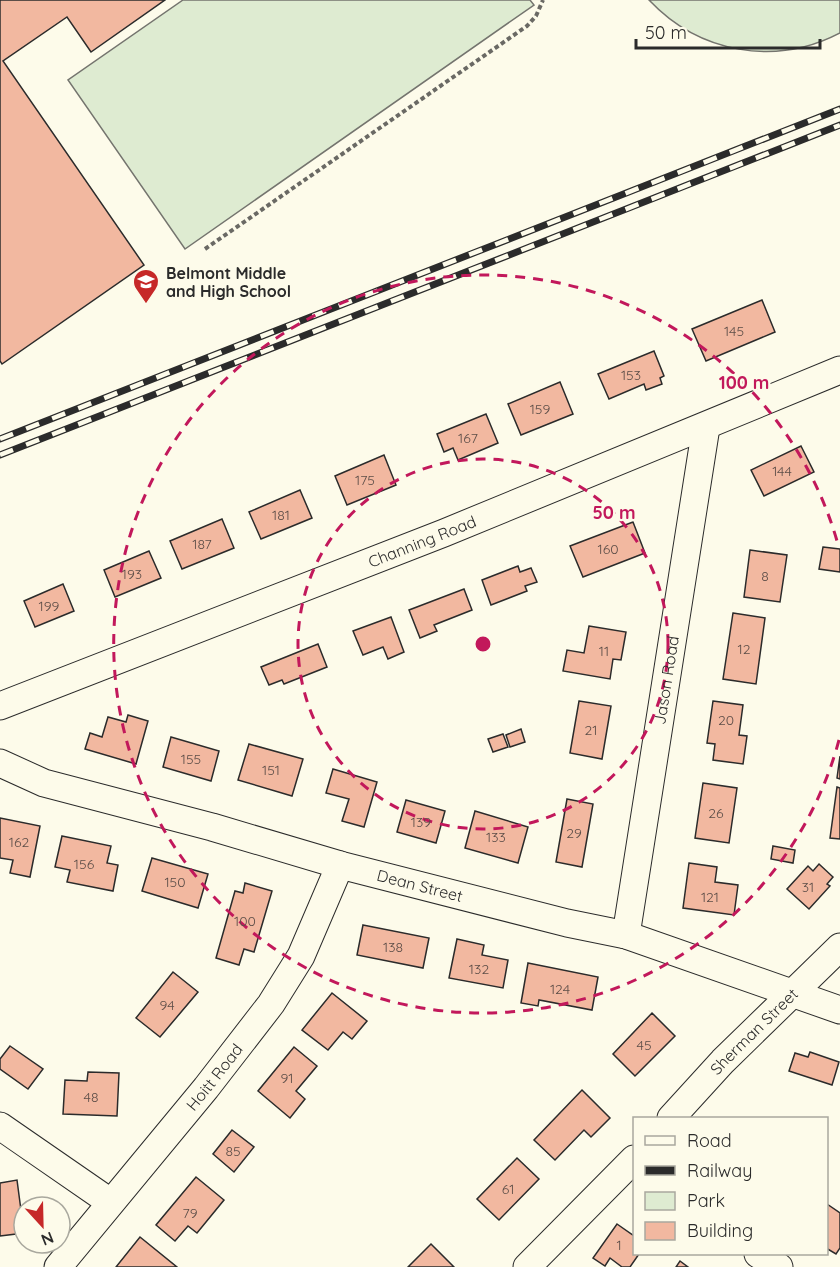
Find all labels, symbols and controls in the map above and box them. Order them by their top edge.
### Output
scale bar [636,12,820,50]
text: 50 m [645,21,687,44]
place label: Belmont Middle and High School [166,263,291,301]
school or university icon: Belmont Middle and High School [131,267,161,305]
house number: 145 [724,322,744,340]
house number: 153 [621,366,641,384]
text: 100 m [719,371,769,394]
house number: 159 [530,400,550,418]
house number: 167 [458,429,478,447]
house number: 144 [772,462,792,480]
house number: 175 [355,471,375,489]
text: 50 m [592,501,636,524]
house number: 181 [272,506,290,524]
street label: Channing Road [365,511,479,572]
house number: 187 [192,535,212,553]
house number: 160 [597,540,619,558]
house number: 193 [122,565,142,583]
house number: 8 [761,567,769,585]
house number: 199 [39,597,60,615]
centre of rings [473,634,493,654]
street label: Jason Road [649,634,683,726]
house number: 12 [738,640,751,658]
house number: 11 [599,642,609,660]
house number: 20 [718,711,734,729]
house number: 21 [585,721,597,739]
house number: 155 [181,750,201,768]
house number: 151 [262,761,280,779]
house number: 26 [708,804,724,822]
house number: 139 [411,813,431,831]
house number: 29 [566,824,582,842]
house number: 133 [486,828,506,846]
house number: 162 [9,833,29,851]
house number: 156 [74,855,95,873]
street label: Dean Street [375,865,465,906]
house number: 150 [164,873,186,891]
house number: 31 [802,878,814,896]
house number: 121 [701,888,719,906]
house number: 100 [234,912,256,930]
house number: 138 [383,938,403,956]
house number: 132 [469,960,489,978]
house number: 124 [550,980,570,998]
street label: Sherman Street [706,984,802,1079]
house number: 94 [159,996,175,1014]
house number: 45 [636,1036,652,1054]
street label: Hoitt Road [182,1040,247,1114]
house number: 91 [280,1069,294,1087]
house number: 48 [84,1088,98,1106]
legend [633,1117,828,1255]
text: Road [687,1129,732,1152]
house number: 85 [225,1142,241,1160]
text: Railway [687,1159,753,1182]
house number: 61 [502,1180,514,1198]
text: Park [687,1189,725,1212]
north arrow [12,1195,72,1255]
house number: 79 [183,1204,198,1222]
text: Building [687,1219,753,1242]
text: N [38,1227,57,1250]
house number: 1 [616,1236,622,1254]

